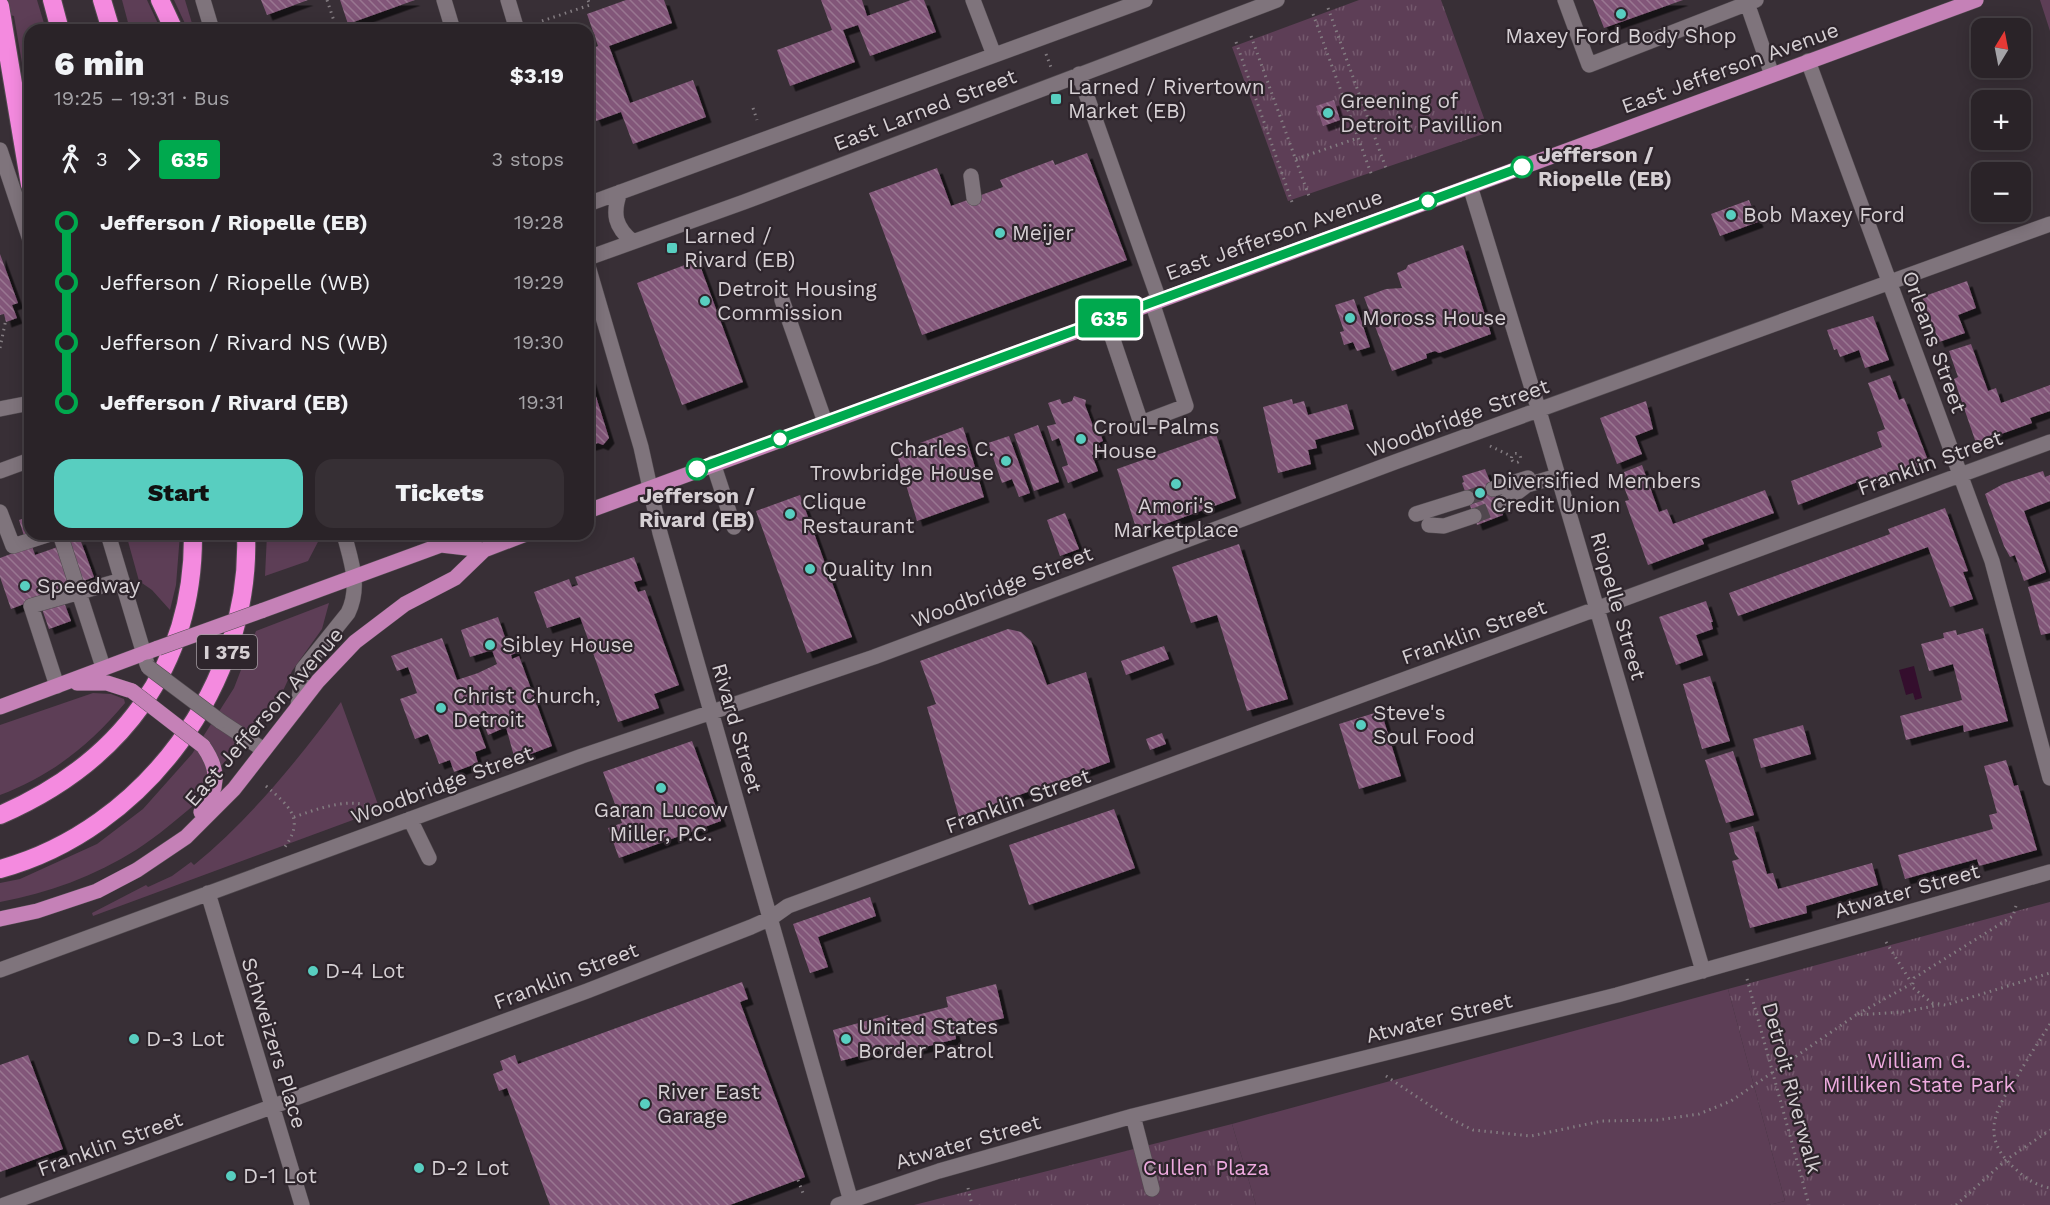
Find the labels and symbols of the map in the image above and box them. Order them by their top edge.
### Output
marker: Maxey Ford Body Shop [1614,7,1628,21]
street label: East Jefferson Avenue [1618,17,1842,118]
north arrow [1971,18,2031,78]
place label: Maxey Ford Body Shop [1505,23,1737,48]
street label: East Larned Street [830,63,1020,156]
place label: Larned / Rivertown Market (EB) [1068,74,1265,123]
place label: Greening of Detroit Pavillion [1340,88,1503,137]
marker: Larned / Rivertown Market (EB) [1049,92,1063,106]
marker: Greening of Detroit Pavillion [1321,106,1335,120]
place label: Jefferson / Riopelle (EB) [1538,142,1672,191]
marker: Jefferson / Riopelle (EB) [1511,156,1533,178]
street label: East Jefferson Avenue [1162,184,1386,285]
unlabelled marker [1419,192,1437,210]
place label: Bob Maxey Ford [1743,202,1905,227]
marker: Bob Maxey Ford [1724,208,1738,222]
place label: Meijer [1012,220,1074,245]
place label: Larned / Rivard (EB) [684,223,795,272]
marker: Meijer [993,226,1007,240]
marker: Larned / Rivard (EB) [665,241,679,255]
street label: Orleans Street [1897,268,1972,416]
place label: Detroit Housing Commission [717,276,878,325]
marker: Detroit Housing Commission [698,294,712,308]
line badge: 635 [1074,298,1144,338]
place label: Moross House [1362,305,1506,330]
marker: Moross House [1343,311,1357,325]
street label: Woodbridge Street [1363,373,1552,462]
place label: Croul-Palms House [1093,414,1220,463]
street label: Franklin Street [1854,425,2006,500]
unlabelled marker [771,430,789,448]
marker: Croul-Palms House [1074,432,1088,446]
place label: Charles C. Trowbridge House [810,436,994,485]
marker: Charles C. Trowbridge House [999,454,1013,468]
marker: Jefferson / Rivard (EB) [686,458,708,480]
place label: Diversified Members Credit Union [1492,468,1701,517]
marker: Amori's Marketplace [1169,477,1183,491]
place label: Jefferson / Rivard (EB) [639,483,755,532]
marker: Diversified Members Credit Union [1473,486,1487,500]
place label: Clique Restaurant [802,489,914,538]
place label: Amori's Marketplace [1113,493,1239,542]
marker: Clique Restaurant [783,507,797,521]
street label: Riopelle Street [1585,529,1652,683]
street label: Woodbridge Street [908,540,1096,633]
place label: Quality Inn [822,556,933,581]
marker: Quality Inn [803,562,817,576]
place label: Speedway [37,573,141,598]
marker: Speedway [18,579,32,593]
street label: Franklin Street [1398,594,1550,669]
street label: East Jefferson Avenue [179,622,348,811]
place label: Sibley House [502,632,634,657]
road number: I 375 [197,635,257,669]
marker: Sibley House [483,638,497,652]
street label: Rivard Street [707,660,768,796]
place label: Christ Church, Detroit [453,683,601,732]
place label: Steve's Soul Food [1373,700,1475,749]
marker: Christ Church, Detroit [434,701,448,715]
marker: Steve's Soul Food [1354,718,1368,732]
street label: Woodbridge Street [347,740,536,829]
street label: Franklin Street [942,763,1094,838]
marker: Garan Lucow Miller, P.C. [654,781,668,795]
place label: Garan Lucow Miller, P.C. [594,797,728,846]
street label: Atwater Street [1831,858,1983,923]
street label: Franklin Street [490,936,642,1015]
street label: Schweizers Place [237,954,312,1131]
place label: D-4 Lot [325,958,404,983]
marker: D-4 Lot [306,964,320,978]
street label: Atwater Street [1363,987,1515,1048]
street label: Detroit Riverwalk [1758,999,1827,1177]
place label: United States Border Patrol [858,1014,998,1063]
place label: D-3 Lot [146,1026,225,1051]
marker: D-3 Lot [127,1032,141,1046]
marker: United States Border Patrol [839,1032,853,1046]
park label: William G. Milliken State Park [1823,1048,2015,1097]
place label: River East Garage [657,1079,760,1128]
marker: River East Garage [638,1097,652,1111]
street label: Franklin Street [34,1106,186,1181]
street label: Atwater Street [892,1109,1044,1174]
place label: D-2 Lot [431,1155,509,1180]
park label: Cullen Plaza [1143,1155,1269,1180]
marker: D-2 Lot [412,1161,426,1175]
place label: D-1 Lot [243,1163,317,1188]
marker: D-1 Lot [224,1169,238,1183]

